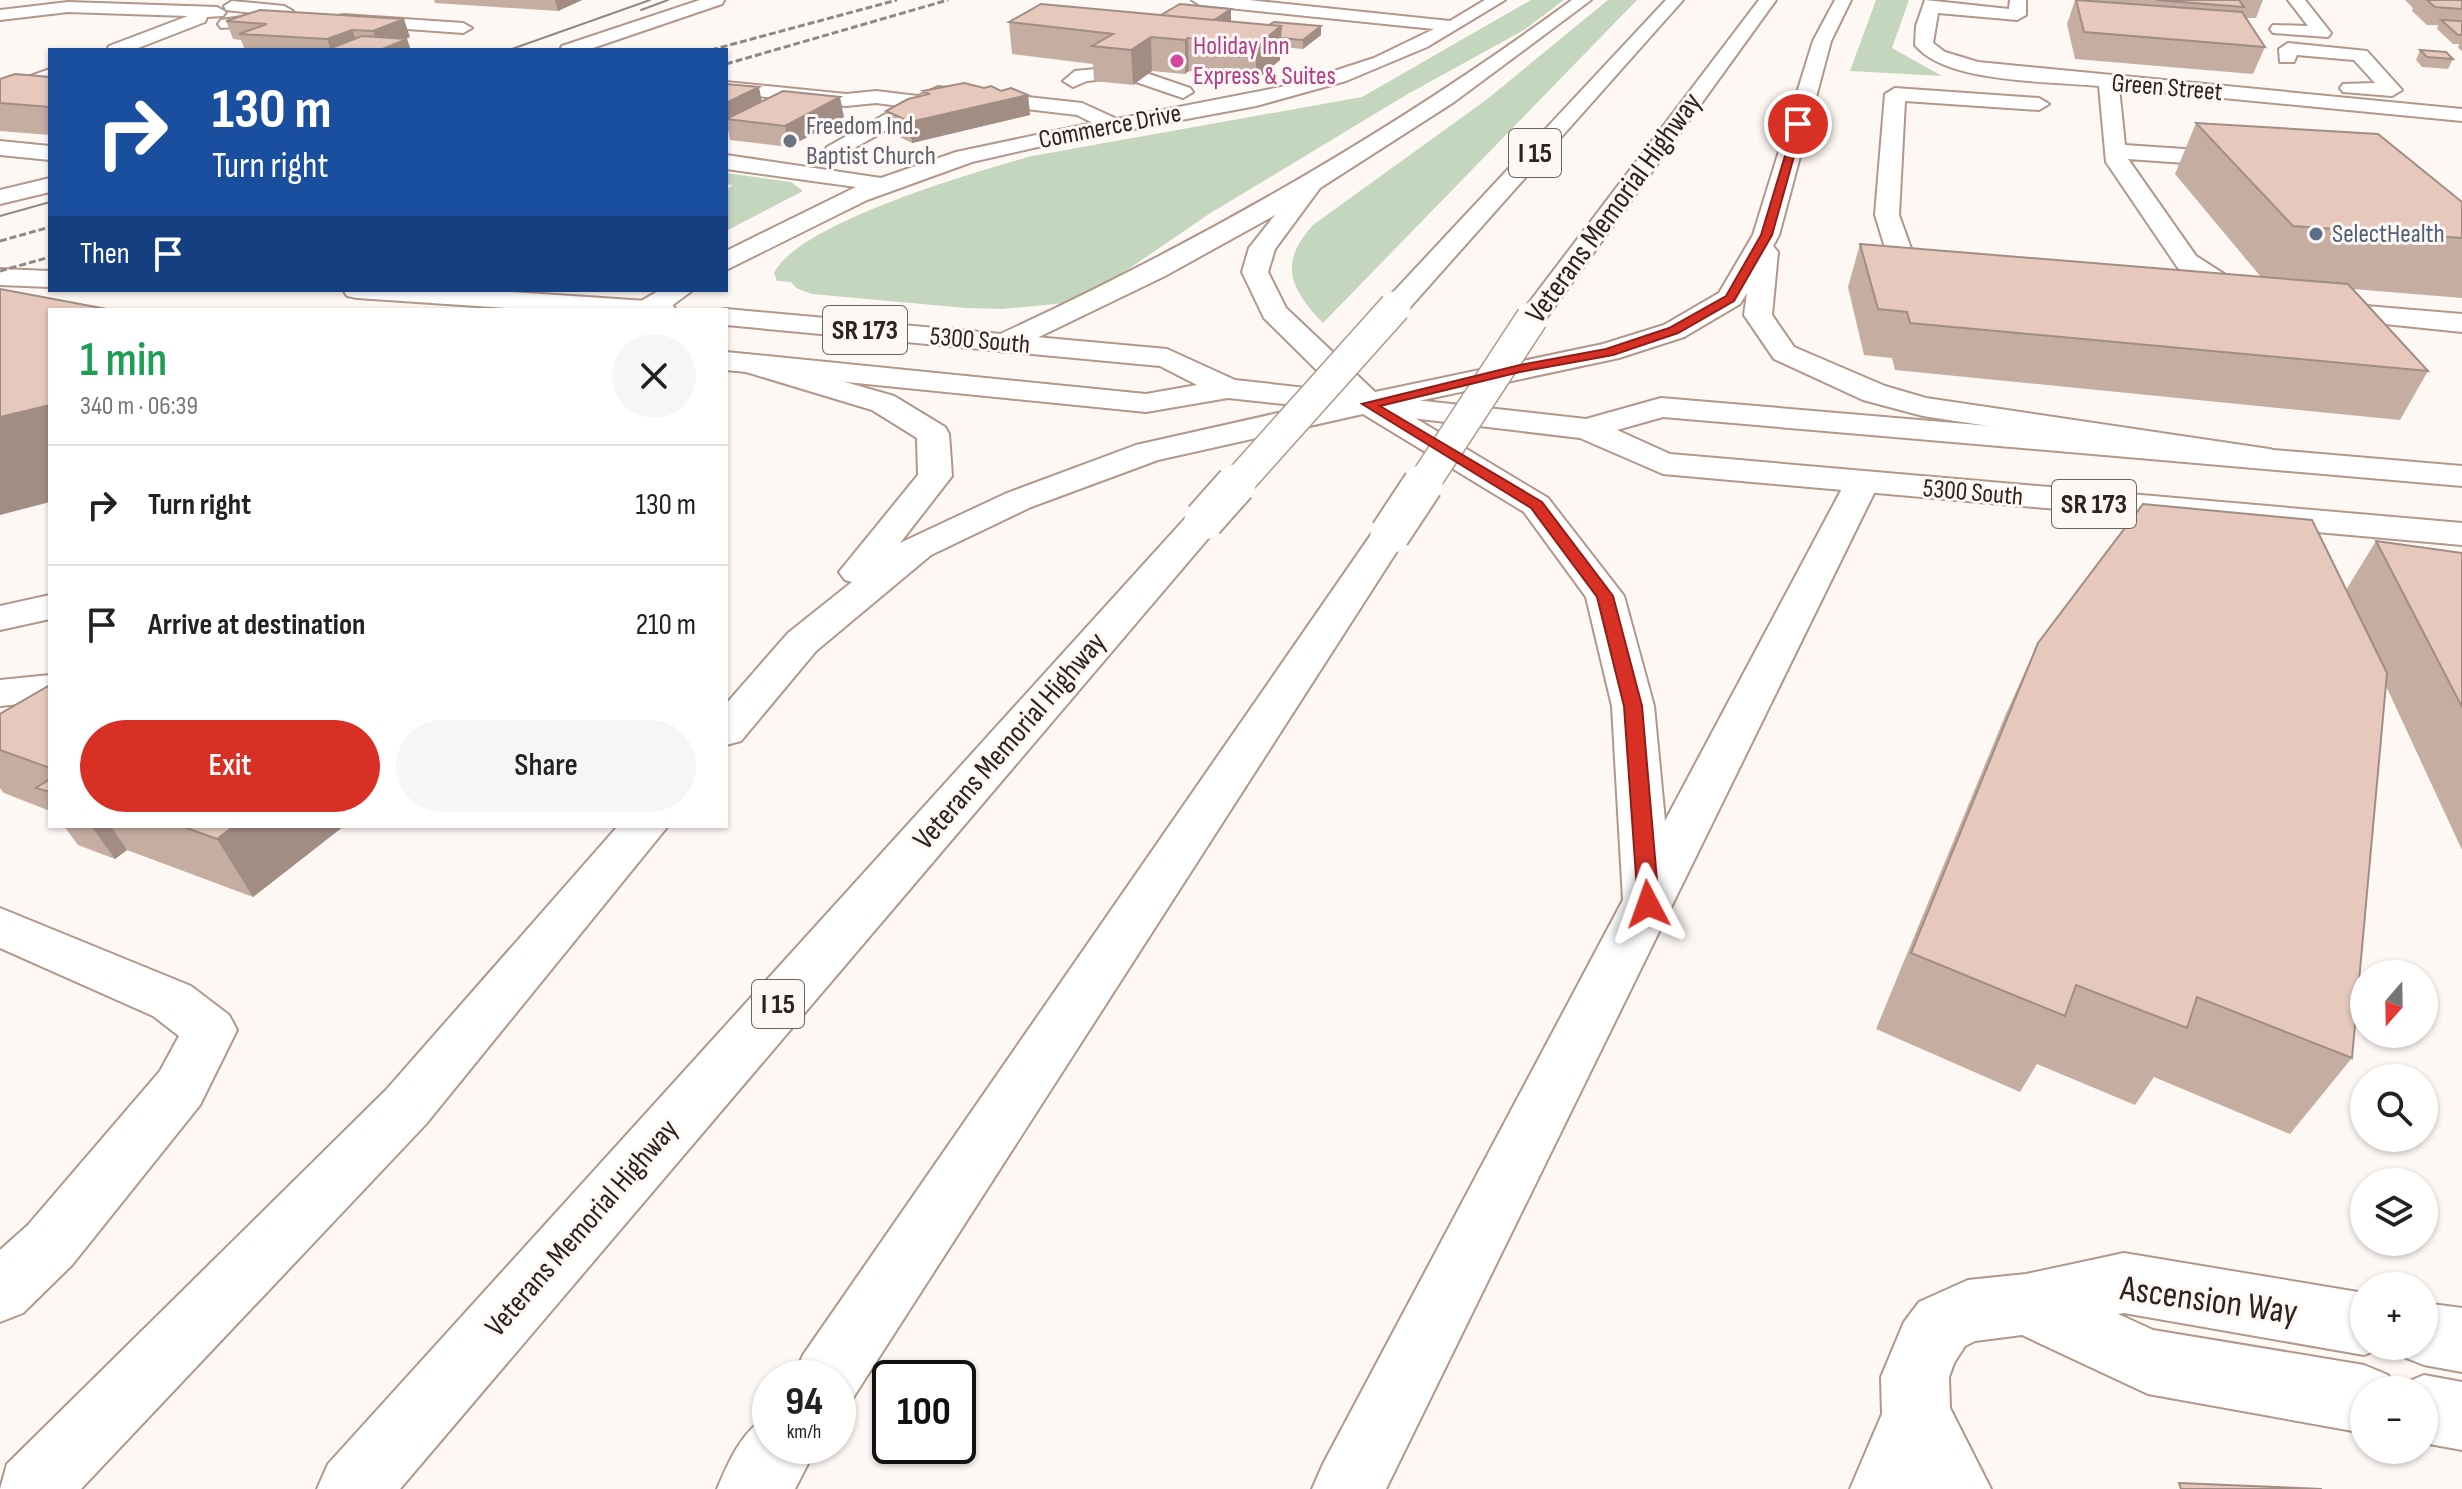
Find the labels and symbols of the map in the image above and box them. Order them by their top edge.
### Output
place label: Holiday Inn Express & Suites [1193,31,1336,92]
marker: Holiday Inn Express & Suites [1168,52,1186,70]
street label: Green Street [2110,68,2224,108]
street label: Veterans Memorial Highway [1518,85,1710,330]
pin [1764,90,1832,158]
street label: Commerce Drive [1036,98,1184,156]
place label: Freedom Ind. Baptist Church [806,111,936,172]
road number: I 15 [1509,129,1561,177]
marker: Freedom Ind. Baptist Church [781,132,799,150]
place label: SelectHealth [2332,219,2445,250]
marker: SelectHealth [2307,225,2325,243]
road number: SR 173 [823,306,907,354]
street label: 5300 South [929,321,1031,361]
street label: 5300 South [1922,473,2024,513]
road number: SR 173 [2052,480,2136,528]
street label: Veterans Memorial Highway [906,625,1114,857]
position arrow [1606,862,1690,946]
north arrow [2350,960,2438,1048]
road number: I 15 [752,980,804,1028]
street label: Veterans Memorial Highway [478,1112,686,1344]
street label: Ascension Way [2117,1267,2300,1335]
speed limit sign: 100 [872,1360,976,1464]

